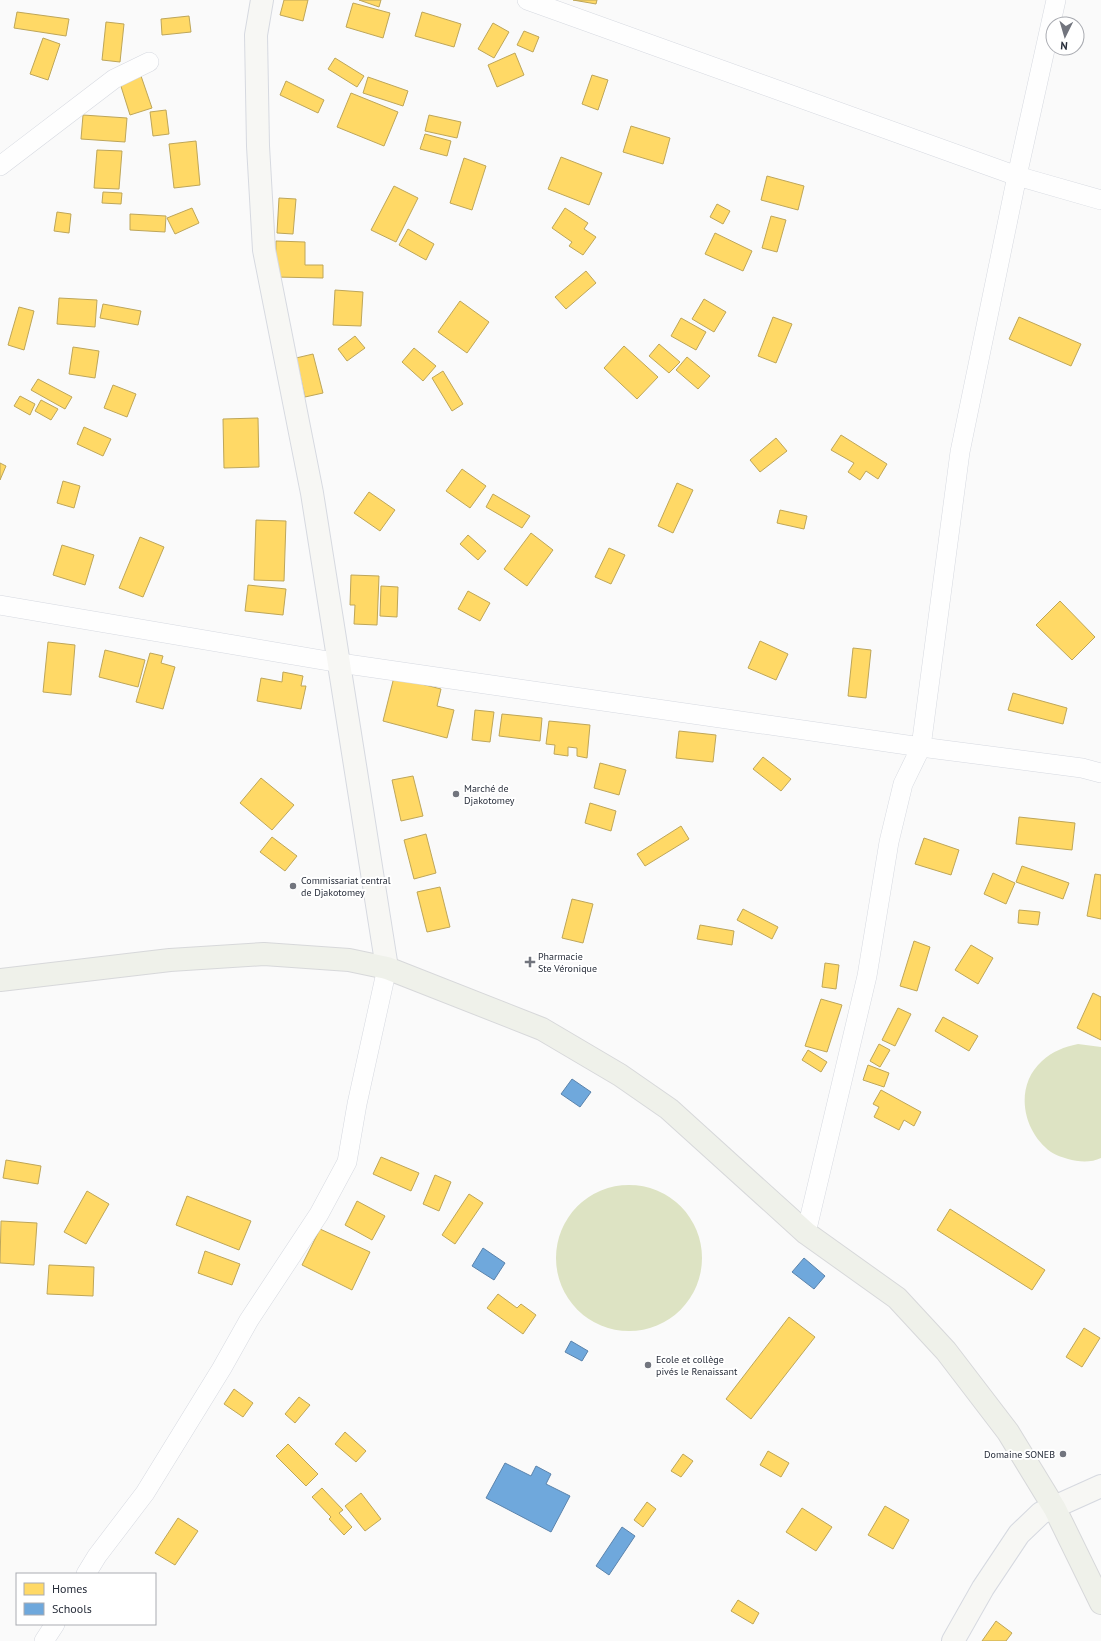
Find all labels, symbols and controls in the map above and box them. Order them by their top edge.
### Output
north arrow [1045,16,1085,56]
text: N [1060,39,1068,53]
place label: Marché de Djakotomey [464,782,515,807]
marker: Marché de Djakotomey [451,789,461,799]
place label: Commissariat central de Djakotomey [301,874,391,899]
marker: Commissariat central de Djakotomey [288,881,298,891]
place label: Pharmacie Ste Véronique [538,950,597,975]
marker: Pharmacie Ste Véronique [525,957,535,967]
place label: Ecole et collège pivés le Renaissant [656,1353,738,1378]
marker: Ecole et collège pivés le Renaissant [643,1360,653,1370]
place label: Domaine SONEB [984,1448,1055,1461]
marker: Domaine SONEB [1058,1449,1068,1459]
legend [16,1573,156,1625]
text: Homes [52,1581,87,1596]
text: Schools [52,1601,92,1616]

